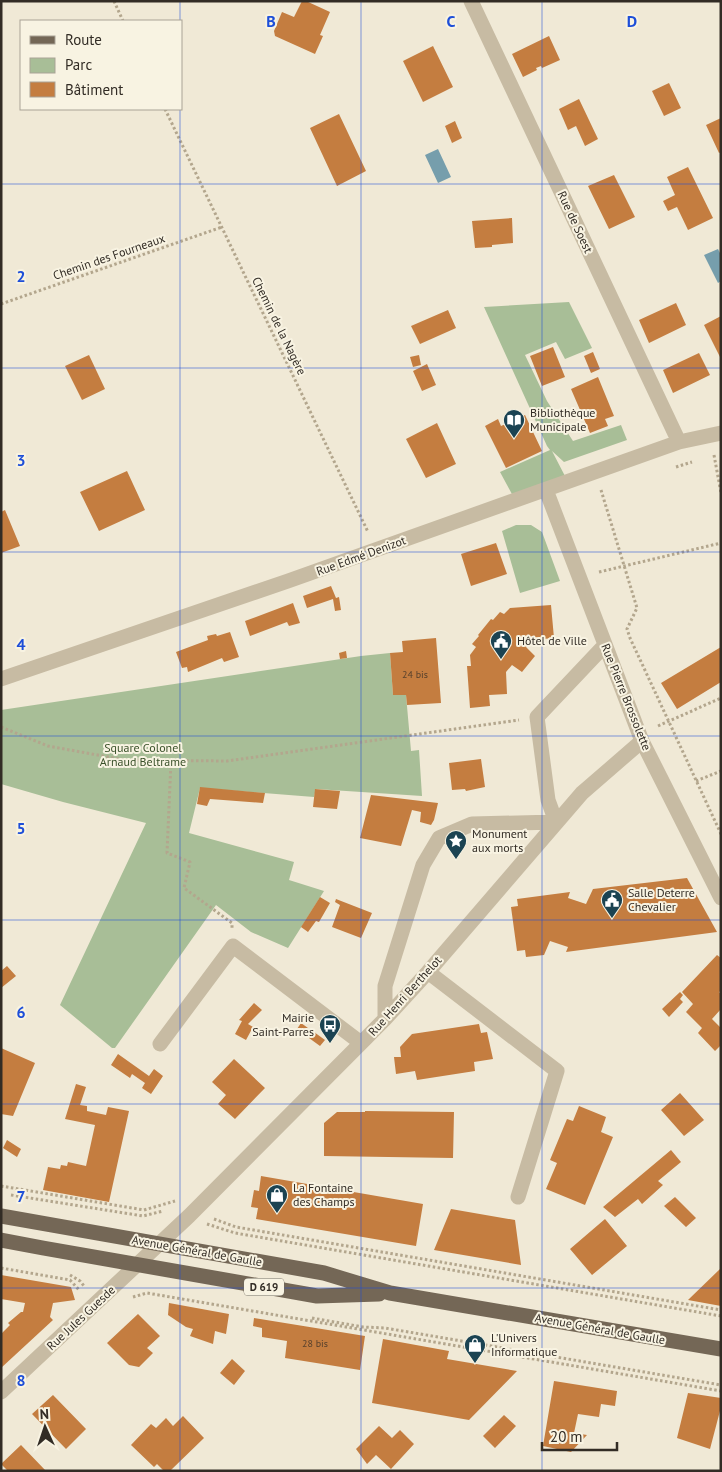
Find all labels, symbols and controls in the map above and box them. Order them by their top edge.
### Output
text: B [266,11,276,31]
text: C [447,11,456,31]
text: D [627,11,637,31]
legend [20,20,182,110]
text: Route [65,30,102,49]
text: Parc [65,55,92,74]
text: Bâtiment [65,80,123,99]
street label: Rue de Soest [555,188,596,255]
street label: Chemin des Fourneaux [51,230,167,283]
text: 2 [16,266,26,286]
street label: Chemin de la Nagère [249,274,310,377]
place label: Bibliothèque Municipale [530,405,595,434]
library icon: Bibliothèque Municipale [502,408,526,439]
text: 3 [16,450,26,470]
street label: Rue Edmé Denizot [314,532,408,579]
public building icon: Hôtel de Ville [489,629,513,660]
place label: Hôtel de Ville [517,633,587,648]
text: 4 [16,634,26,654]
street label: Rue Pierre Brossolette [598,641,655,752]
house number: 24 bis [402,668,428,681]
park label: Square Colonel Arnaud Beltrame [100,740,186,769]
text: 5 [16,818,26,838]
place label: Monument aux morts [472,826,527,855]
place icon: Monument aux morts [444,829,468,860]
place label: Salle Deterre Chevalier [628,885,695,914]
public building icon: Salle Deterre Chevalier [600,888,624,919]
street label: Rue Henri Berthelot [365,953,444,1039]
text: 6 [16,1002,26,1022]
place label: Mairie Saint-Parres [252,1010,314,1039]
bus stop icon: Mairie Saint-Parres [318,1013,342,1044]
place label: La Fontaine des Champs [293,1180,354,1209]
shop icon: La Fontaine des Champs [265,1183,289,1214]
text: 7 [16,1186,26,1206]
street label: Avenue Général de Gaulle [131,1232,263,1269]
road number: D 619 [244,1278,284,1295]
street label: Rue Jules Guesde [43,1282,118,1353]
street label: Avenue Général de Gaulle [534,1310,666,1347]
place label: L'Univers Informatique [491,1330,557,1359]
shop icon: L'Univers Informatique [463,1333,487,1364]
house number: 28 bis [302,1337,328,1350]
text: 8 [16,1370,26,1390]
north arrow [20,1402,70,1452]
text: N [39,1405,49,1423]
scale bar [542,1420,617,1452]
text: 20 m [550,1427,583,1446]

